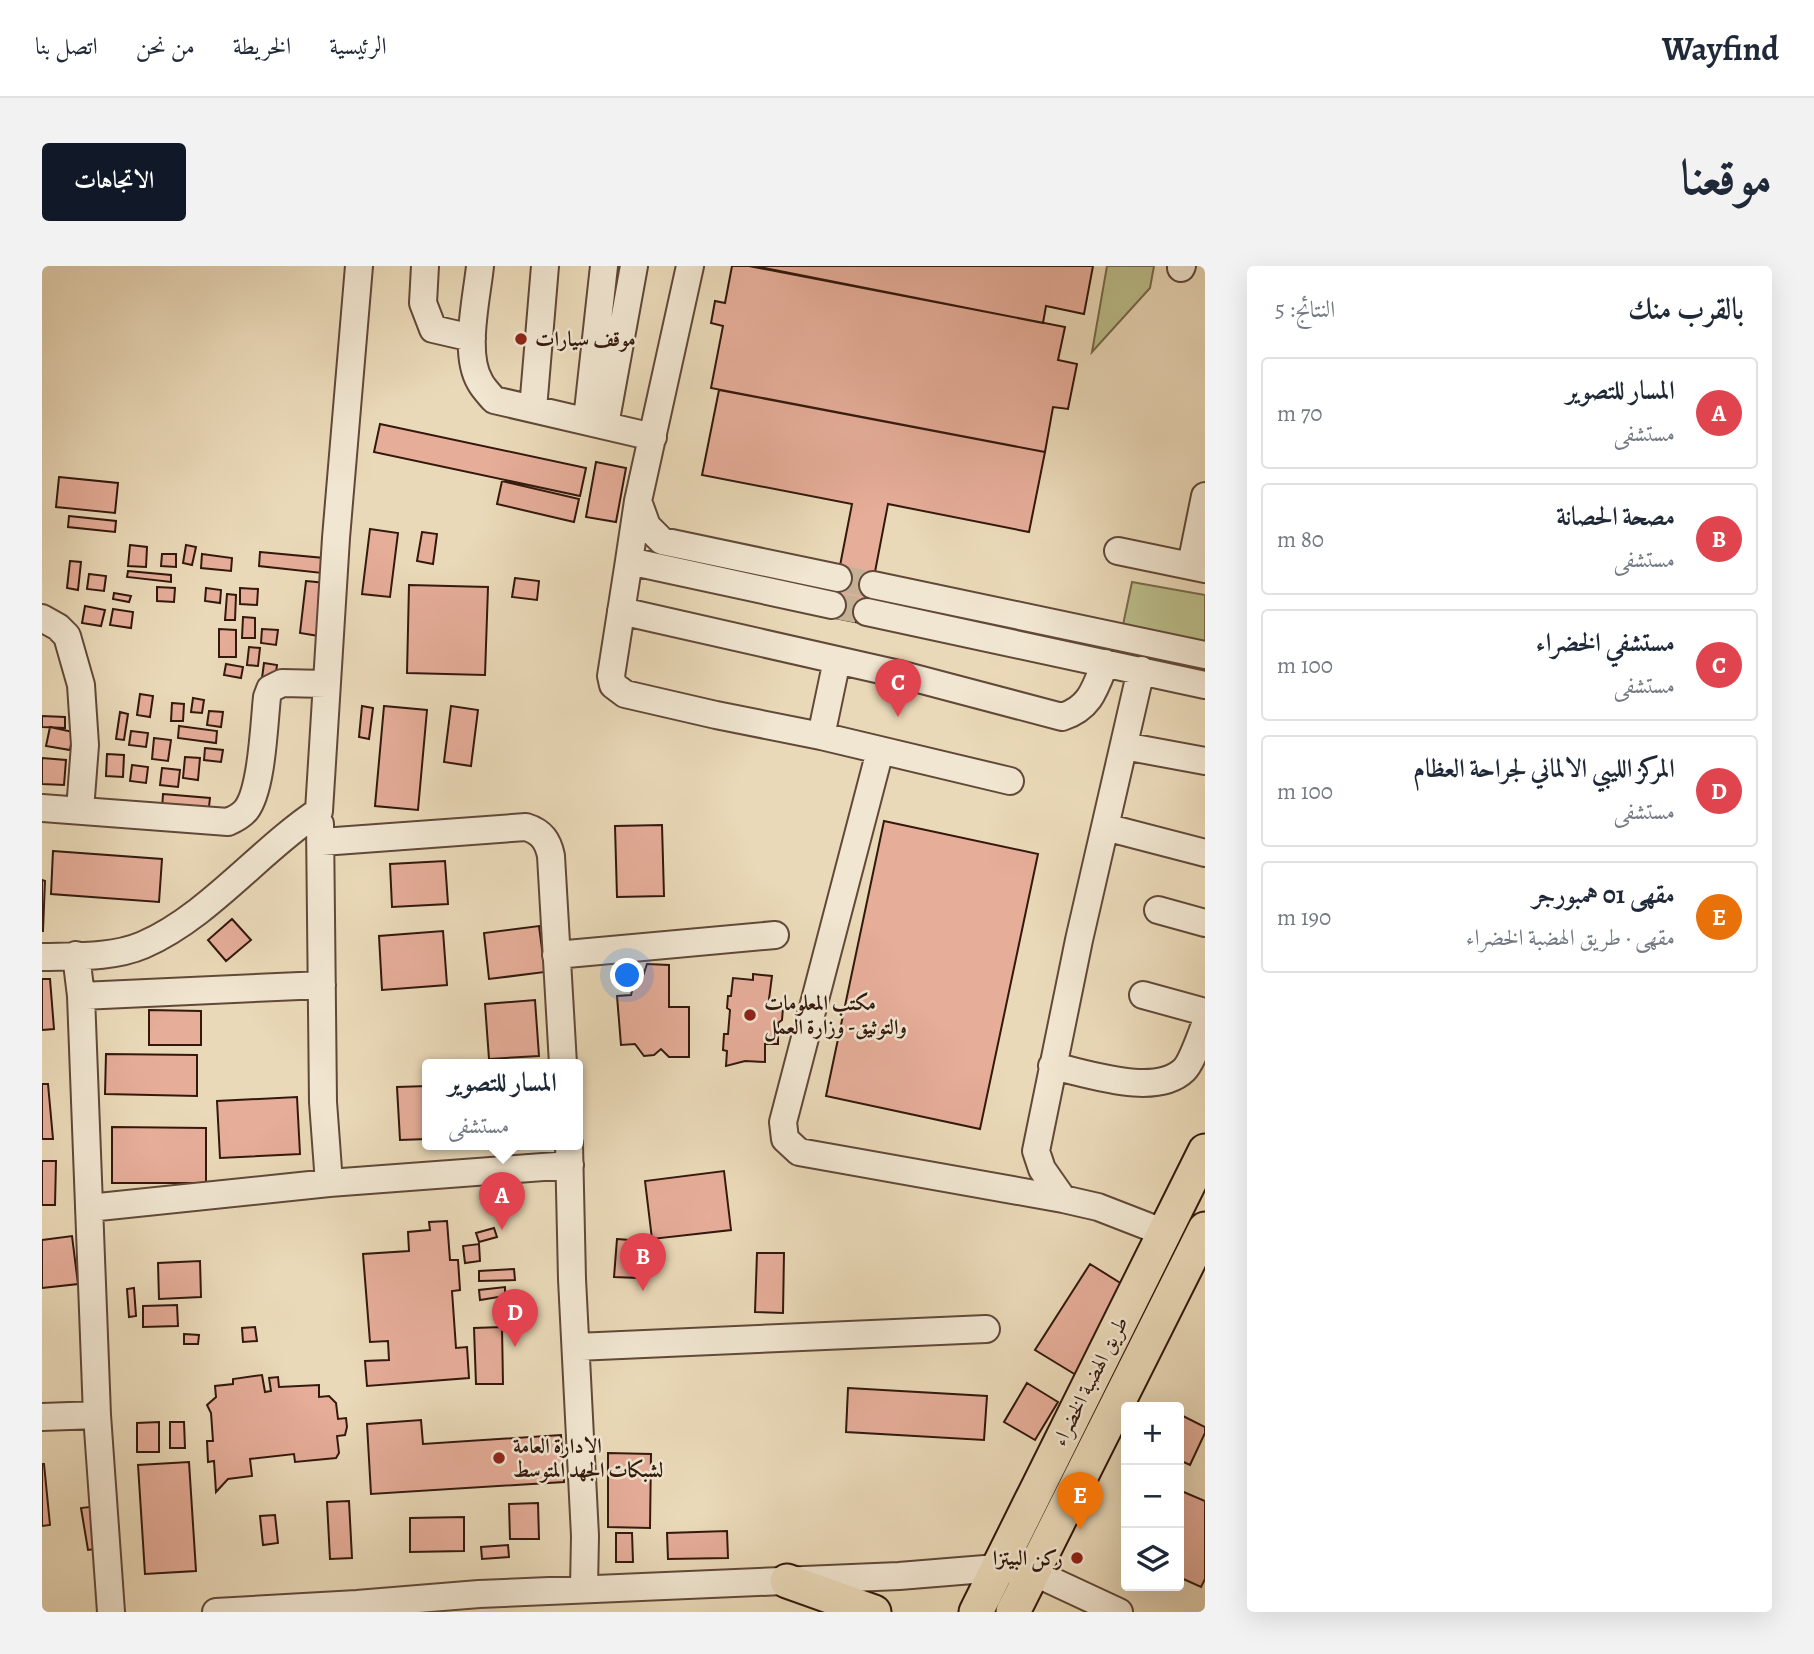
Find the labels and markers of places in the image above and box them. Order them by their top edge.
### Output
place label: موقف سيارات [535,325,636,353]
marker: موقف سيارات [513,331,529,347]
pin: C [875,659,921,717]
place label: مكتب المعلومات والتوثيق- وزارة العمل [764,989,907,1042]
marker: مكتب المعلومات والتوثيق- وزارة العمل [742,1007,758,1023]
pin: A [479,1172,525,1230]
pin: B [620,1233,666,1291]
pin: D [492,1289,538,1347]
place label: الادارة العامة لشبكات الجهد المتوسط [513,1432,664,1484]
marker: الادارة العامة لشبكات الجهد المتوسط [491,1450,507,1466]
pin: E [1057,1472,1103,1530]
place label: ركن البيتزا [993,1544,1063,1572]
marker: ركن البيتزا [1069,1550,1085,1566]

